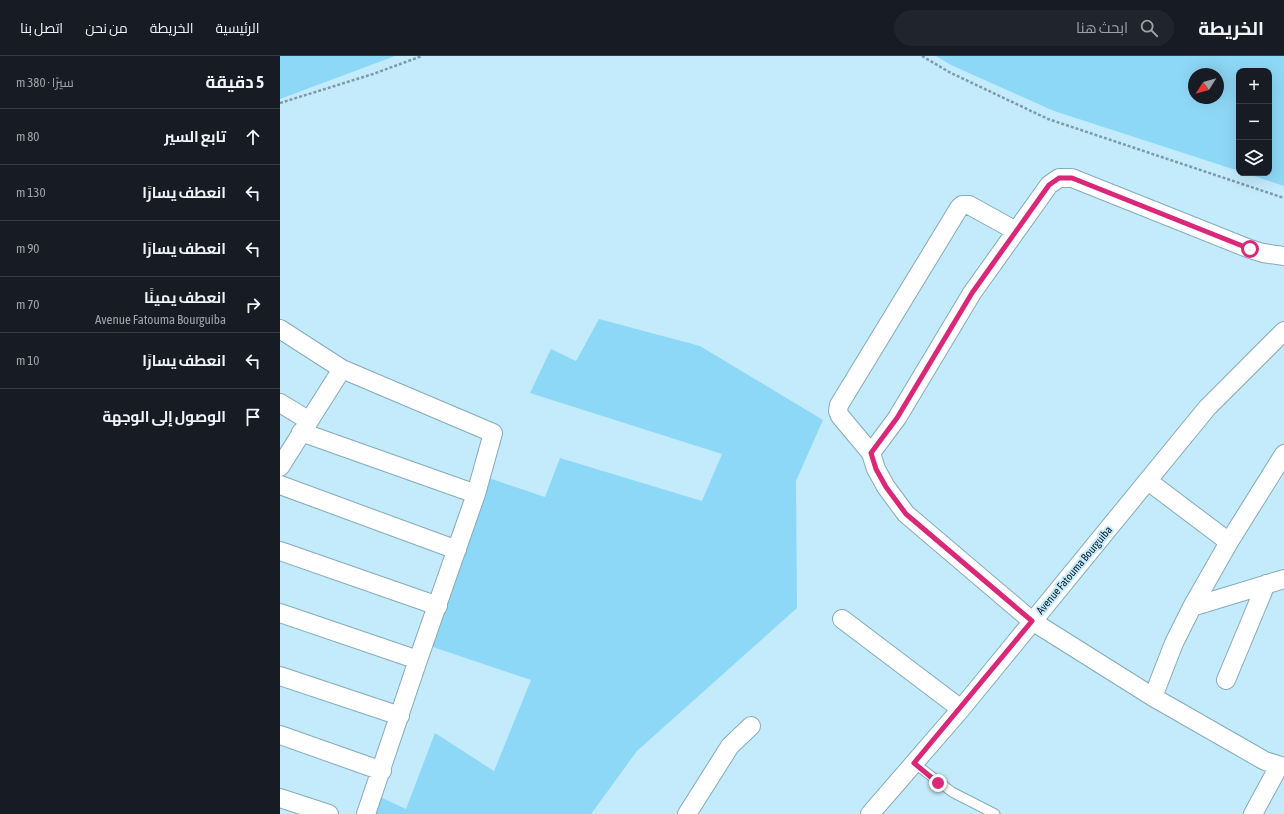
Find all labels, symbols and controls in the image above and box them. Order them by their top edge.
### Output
search box [894,10,1174,46]
icon: search [1138,17,1160,39]
text: الخريطة [1198,17,1264,39]
text: ابحث هنا [1076,19,1128,36]
text: اتصل بنا [20,20,63,36]
text: من نحن [85,20,128,36]
text: الخريطة [150,20,194,36]
text: الرئيسية [216,20,259,36]
north arrow [1188,68,1224,104]
map controls [1236,68,1272,176]
button: + [1236,68,1272,104]
text: 5 دقيقة [206,72,264,92]
text: سيرًا · 380 m [16,75,74,90]
button: − [1236,104,1272,140]
icon: ahead [242,126,264,148]
text: تابع السير [164,128,226,145]
text: 80 m [16,129,39,144]
button: layers [1236,140,1272,176]
icon: left [242,182,264,204]
text: انعطف يسارًا [142,184,226,201]
text: 130 m [16,185,46,200]
icon: left [242,238,264,260]
text: انعطف يسارًا [142,240,226,257]
route start [1241,240,1259,258]
text: 90 m [16,241,39,256]
text: انعطف يمينًا [144,289,226,306]
icon: right [242,294,264,316]
text: 70 m [16,297,39,312]
text: Avenue Fatouma Bourguiba [95,312,226,327]
icon: left [242,350,264,372]
text: انعطف يسارًا [142,352,226,369]
text: 10 m [16,353,39,368]
icon: arrive [242,406,264,428]
text: الوصول إلى الوجهة [102,408,226,425]
street label: Avenue Fatouma Bourguiba [1034,524,1114,616]
route end [929,774,947,792]

